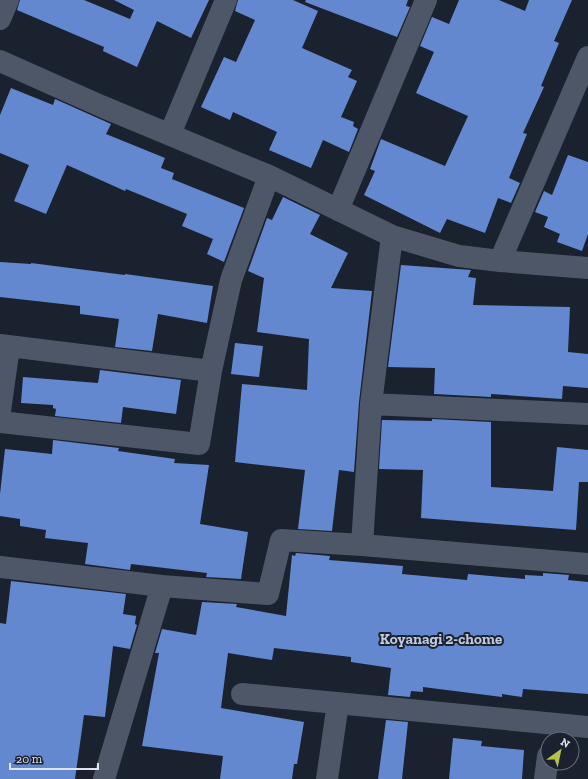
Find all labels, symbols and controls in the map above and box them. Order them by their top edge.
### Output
district label: Koyanagi 2-chome [380,630,502,648]
north arrow [540,731,580,771]
text: N [558,735,573,751]
scale bar [10,745,98,771]
text: 20 m [16,752,43,766]

